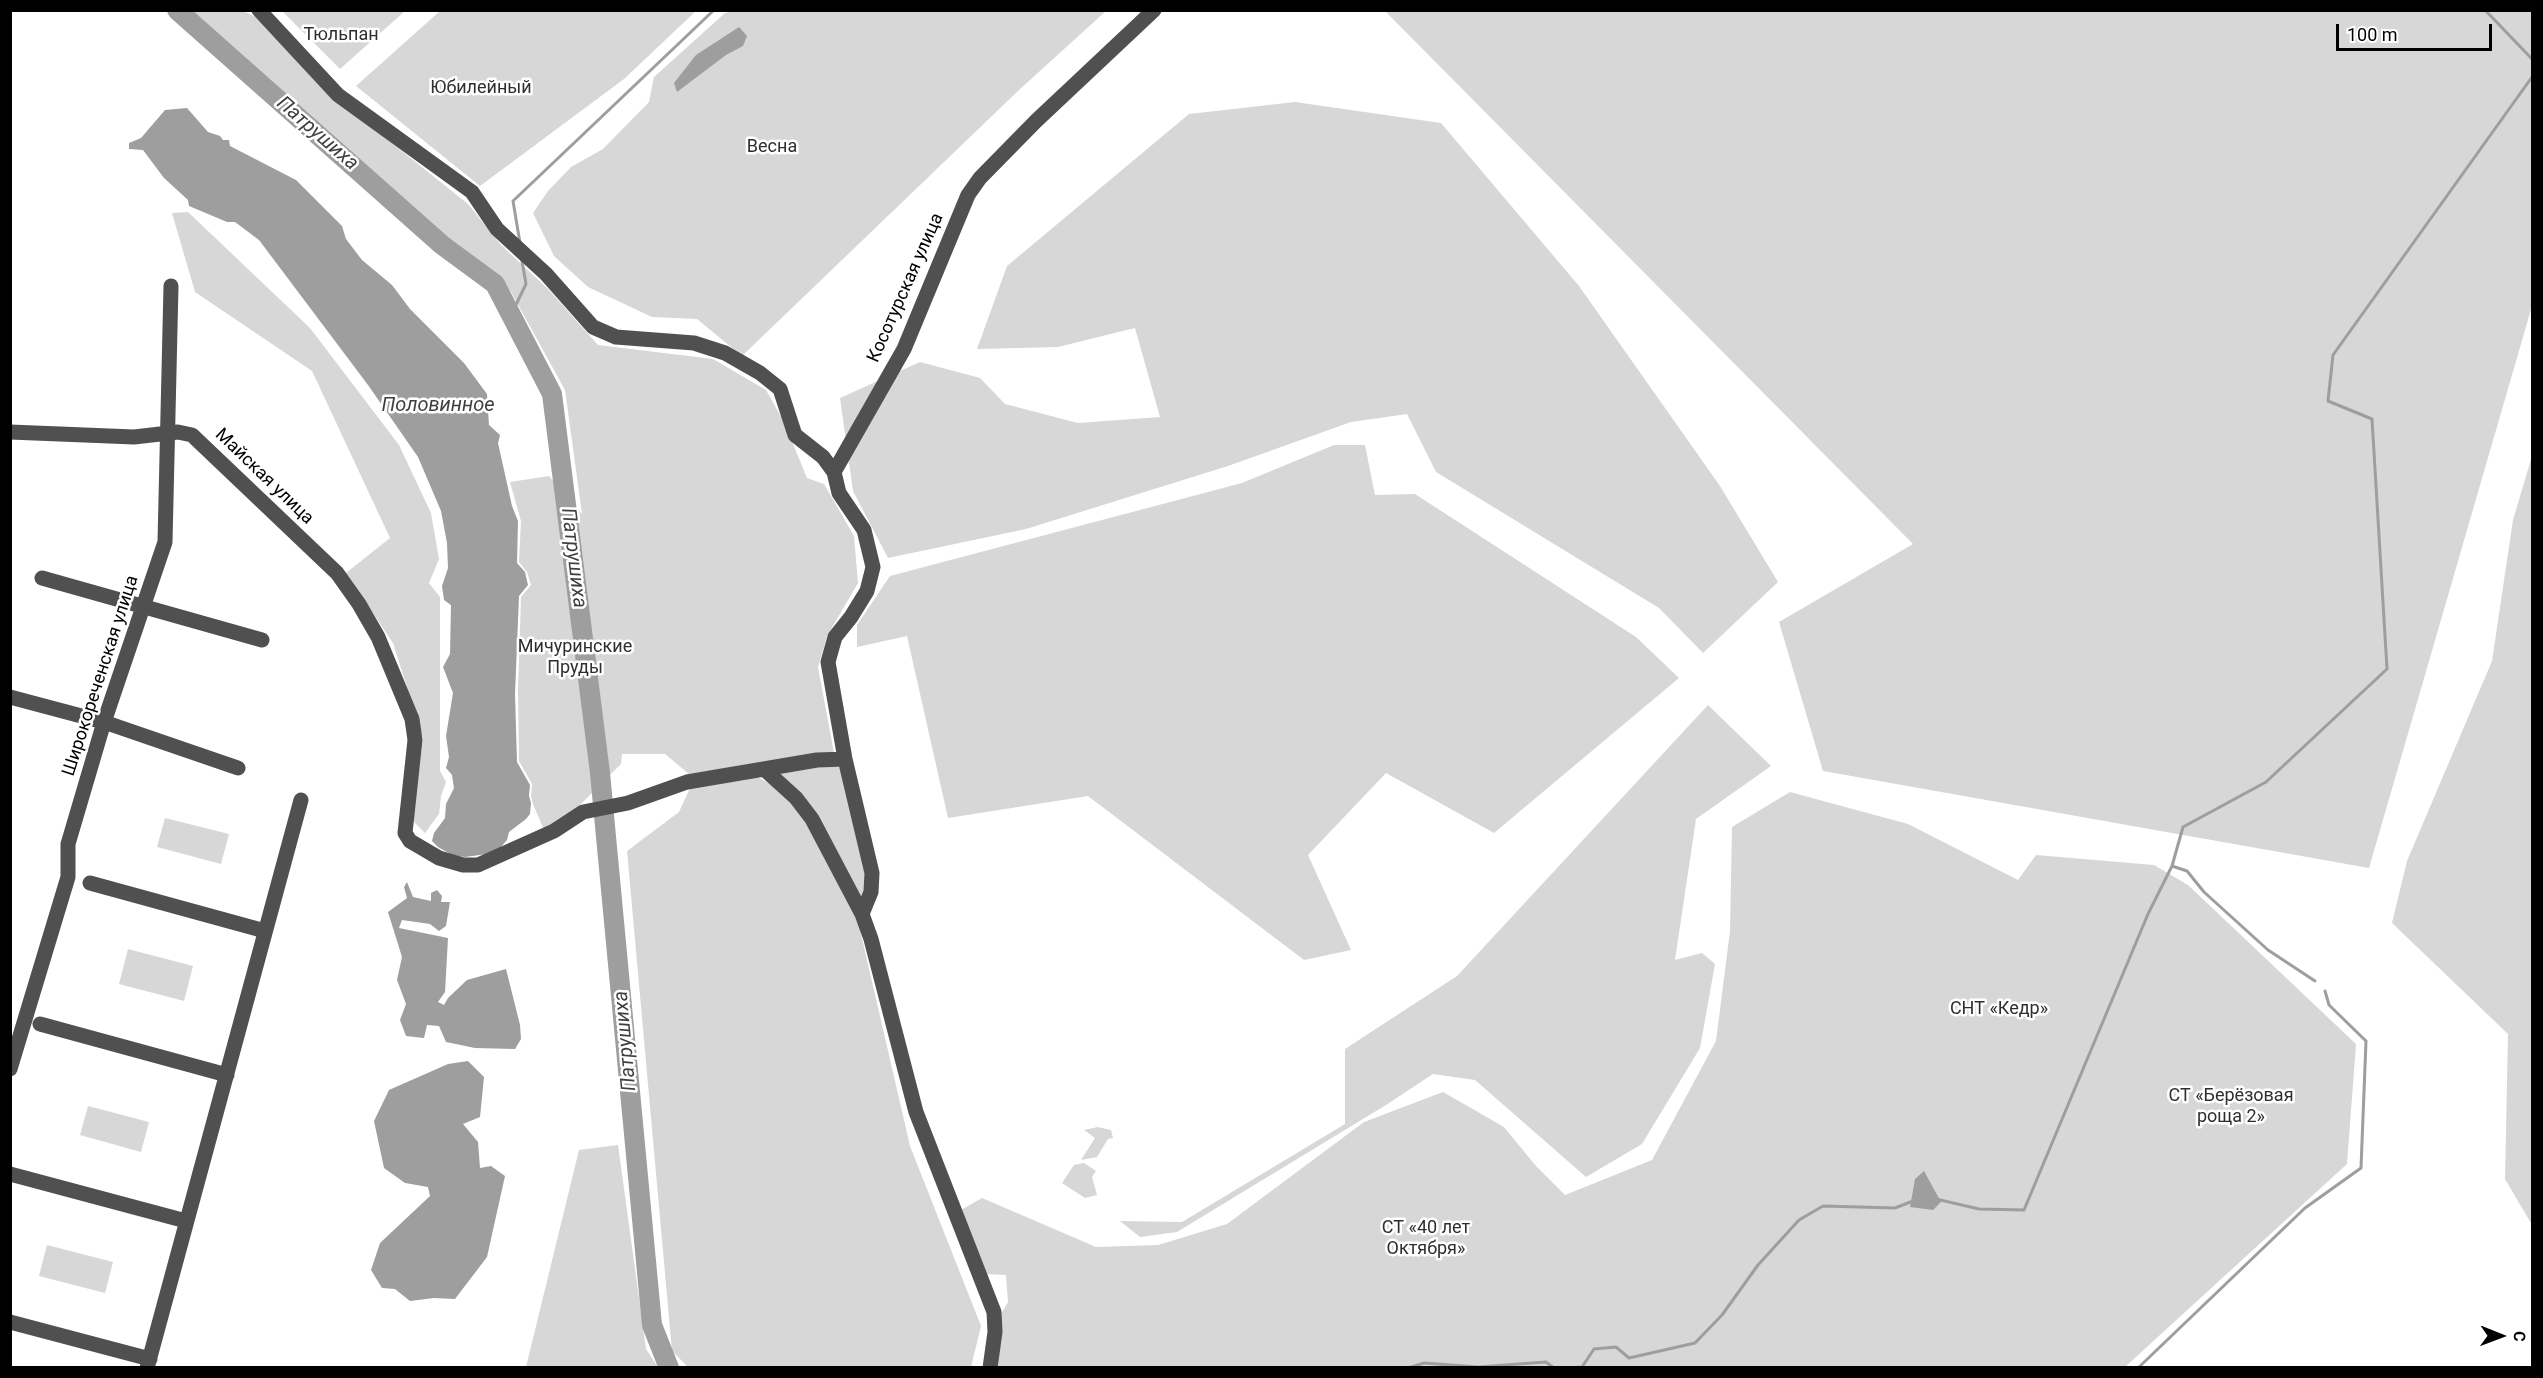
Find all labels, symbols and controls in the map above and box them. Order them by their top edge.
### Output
scale bar [2339,12,2495,50]
park label: Тюльпан [303,24,379,46]
text: 100 m [2347,24,2398,45]
park label: Юбилейный [430,77,532,99]
water label: Патрушиха [271,92,363,176]
park label: Весна [747,136,797,158]
street label: Косотурская улица [863,210,949,366]
water label: Половинное [381,394,495,418]
street label: Майская улица [210,425,318,529]
water label: Патрушиха [555,507,591,609]
street label: Широкореченская улица [58,573,144,779]
park label: Мичуринские Пруды [518,636,632,678]
water label: Патрушиха [610,990,642,1092]
park label: СНТ «Кедр» [1950,998,2048,1020]
park label: СТ «Берёзовая роща 2» [2168,1085,2294,1128]
park label: СТ «40 лет Октября» [1382,1217,1470,1260]
north arrow [2471,1306,2531,1366]
text: С [2510,1331,2529,1342]

